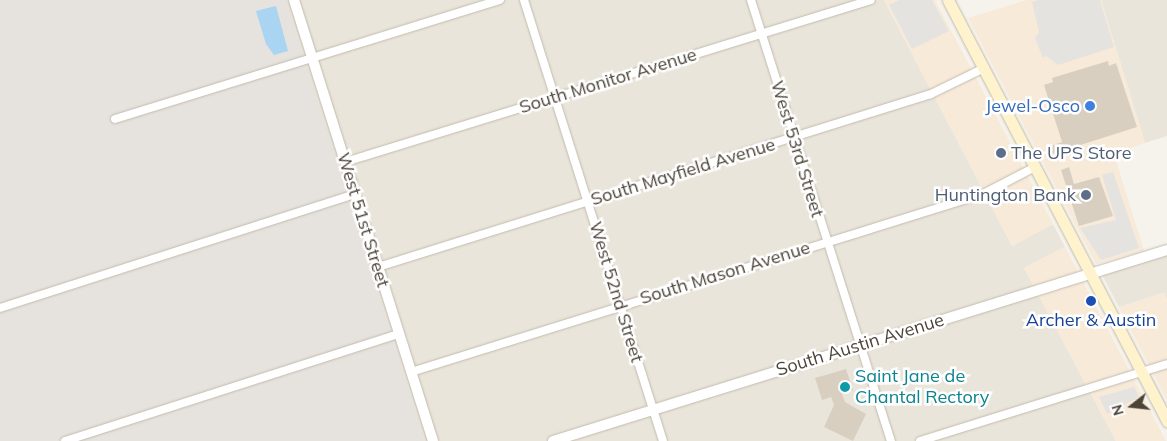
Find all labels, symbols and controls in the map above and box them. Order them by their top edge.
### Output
street label: South Monitor Avenue [517,44,699,118]
street label: West 53rd Street [766,78,828,220]
place label: Jewel-Osco [985,95,1080,117]
marker: Jewel-Osco [1084,100,1096,112]
street label: South Mayfield Avenue [588,134,778,210]
place label: The UPS Store [1011,142,1132,164]
marker: The UPS Store [995,147,1007,159]
street label: West 51st Street [332,150,394,290]
place label: Huntington Bank [935,184,1076,206]
marker: Huntington Bank [1080,189,1092,201]
street label: West 52nd Street [584,219,648,365]
street label: South Mason Avenue [637,237,813,309]
marker: Archer & Austin [1085,295,1097,307]
street label: South Austin Avenue [773,309,947,381]
place label: Archer & Austin [1026,309,1156,331]
place label: Saint Jane de Chantal Rectory [855,366,989,408]
marker: Saint Jane de Chantal Rectory [839,381,851,393]
north arrow [1107,381,1157,431]
text: N [1107,403,1128,418]

